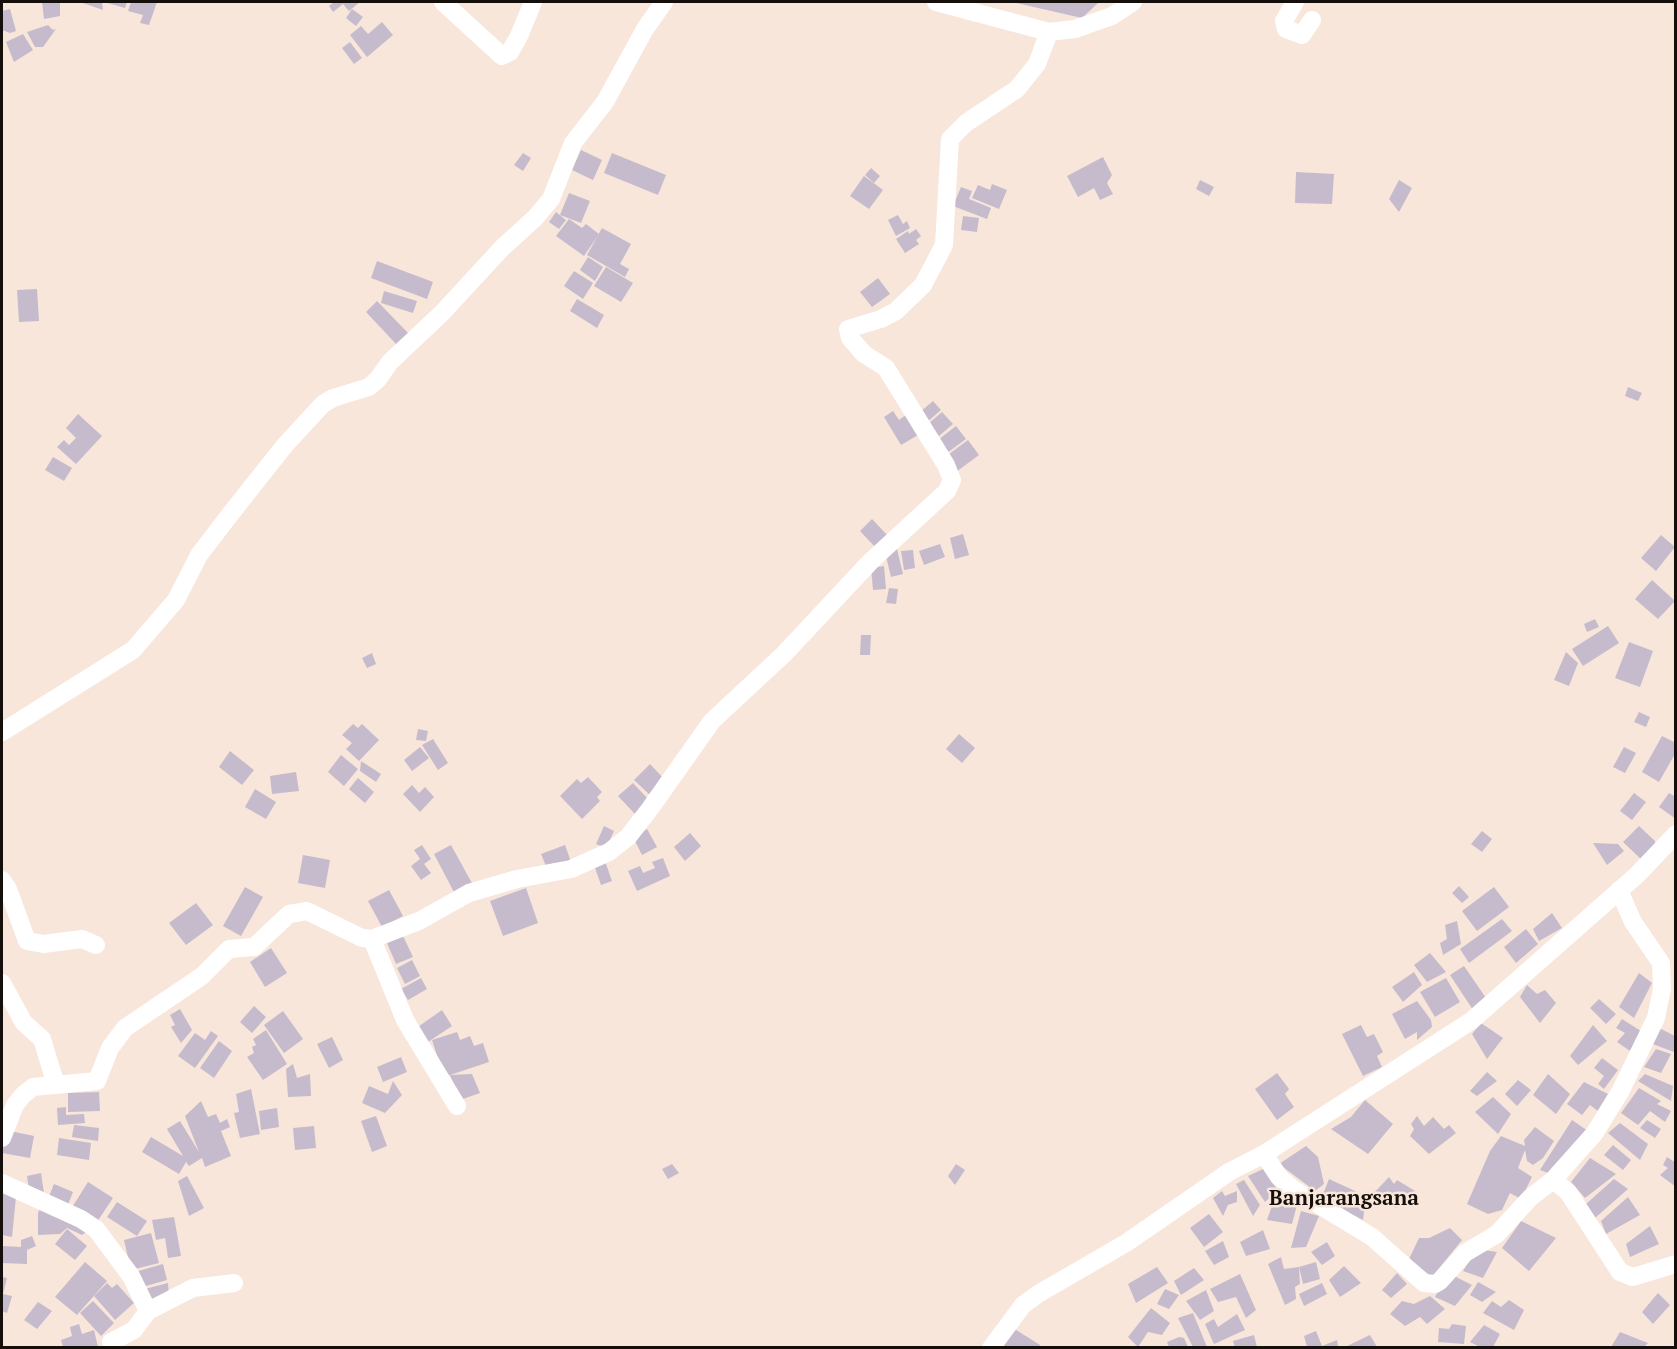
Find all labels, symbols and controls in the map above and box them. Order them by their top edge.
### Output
district label: Banjarangsana [1269,1186,1419,1212]

